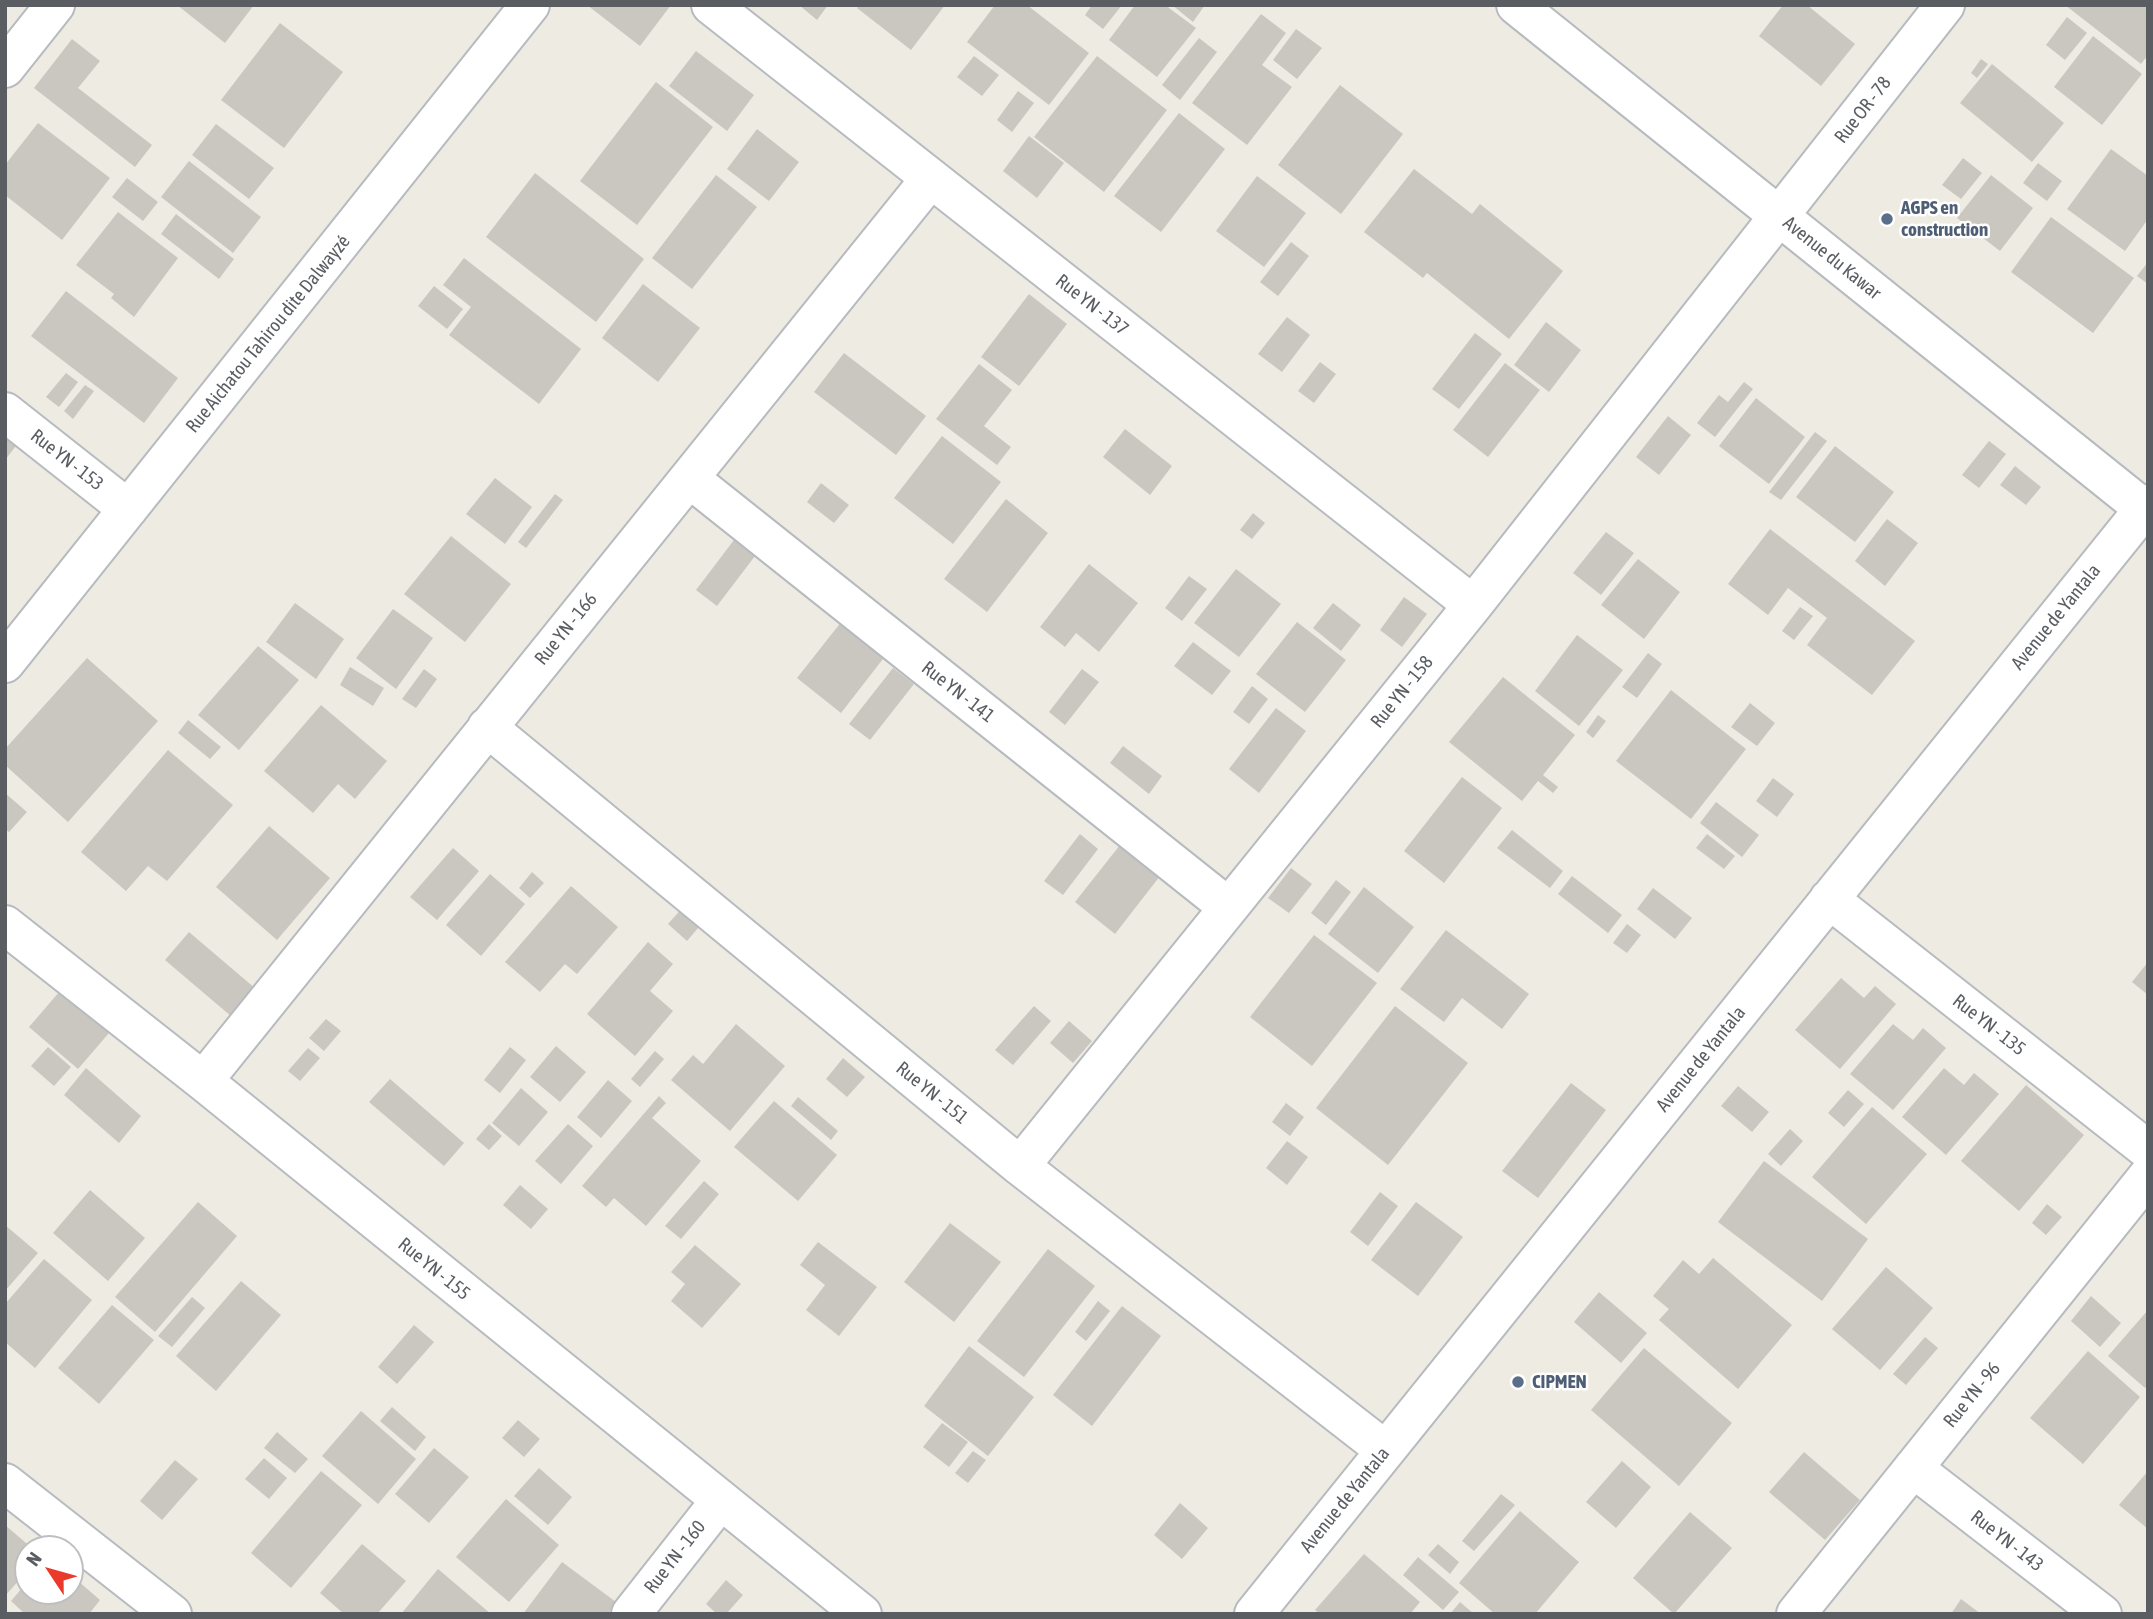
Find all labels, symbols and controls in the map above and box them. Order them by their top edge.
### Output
street label: Rue OR - 78 [1830,72,1896,148]
place label: AGPS en construction [1901,197,1988,241]
marker: AGPS en construction [1879,211,1895,227]
street label: Avenue du Kawar [1778,212,1886,304]
street label: Rue Aichatou Tahirou dite Dalwayzé [181,231,355,437]
street label: Rue YN - 137 [1051,269,1133,341]
street label: Rue YN - 153 [26,424,108,496]
street label: Avenue de Yantala [2007,560,2105,674]
street label: Rue YN - 166 [530,588,602,670]
street label: Rue YN - 158 [1366,651,1438,733]
street label: Rue YN - 141 [917,656,999,728]
street label: Rue YN - 135 [1948,989,2030,1061]
street label: Avenue de Yantala [1652,1002,1750,1116]
street label: Rue YN - 151 [891,1057,973,1129]
street label: Rue YN - 155 [393,1233,475,1305]
street label: Rue YN - 96 [1939,1358,2005,1432]
place label: CIPMEN [1532,1371,1587,1393]
marker: CIPMEN [1510,1374,1526,1390]
street label: Avenue de Yantala [1296,1443,1394,1557]
street label: Rue YN - 143 [1966,1505,2048,1577]
street label: Rue YN - 160 [639,1516,711,1598]
north arrow [14,1535,84,1605]
text: N [21,1548,46,1570]

